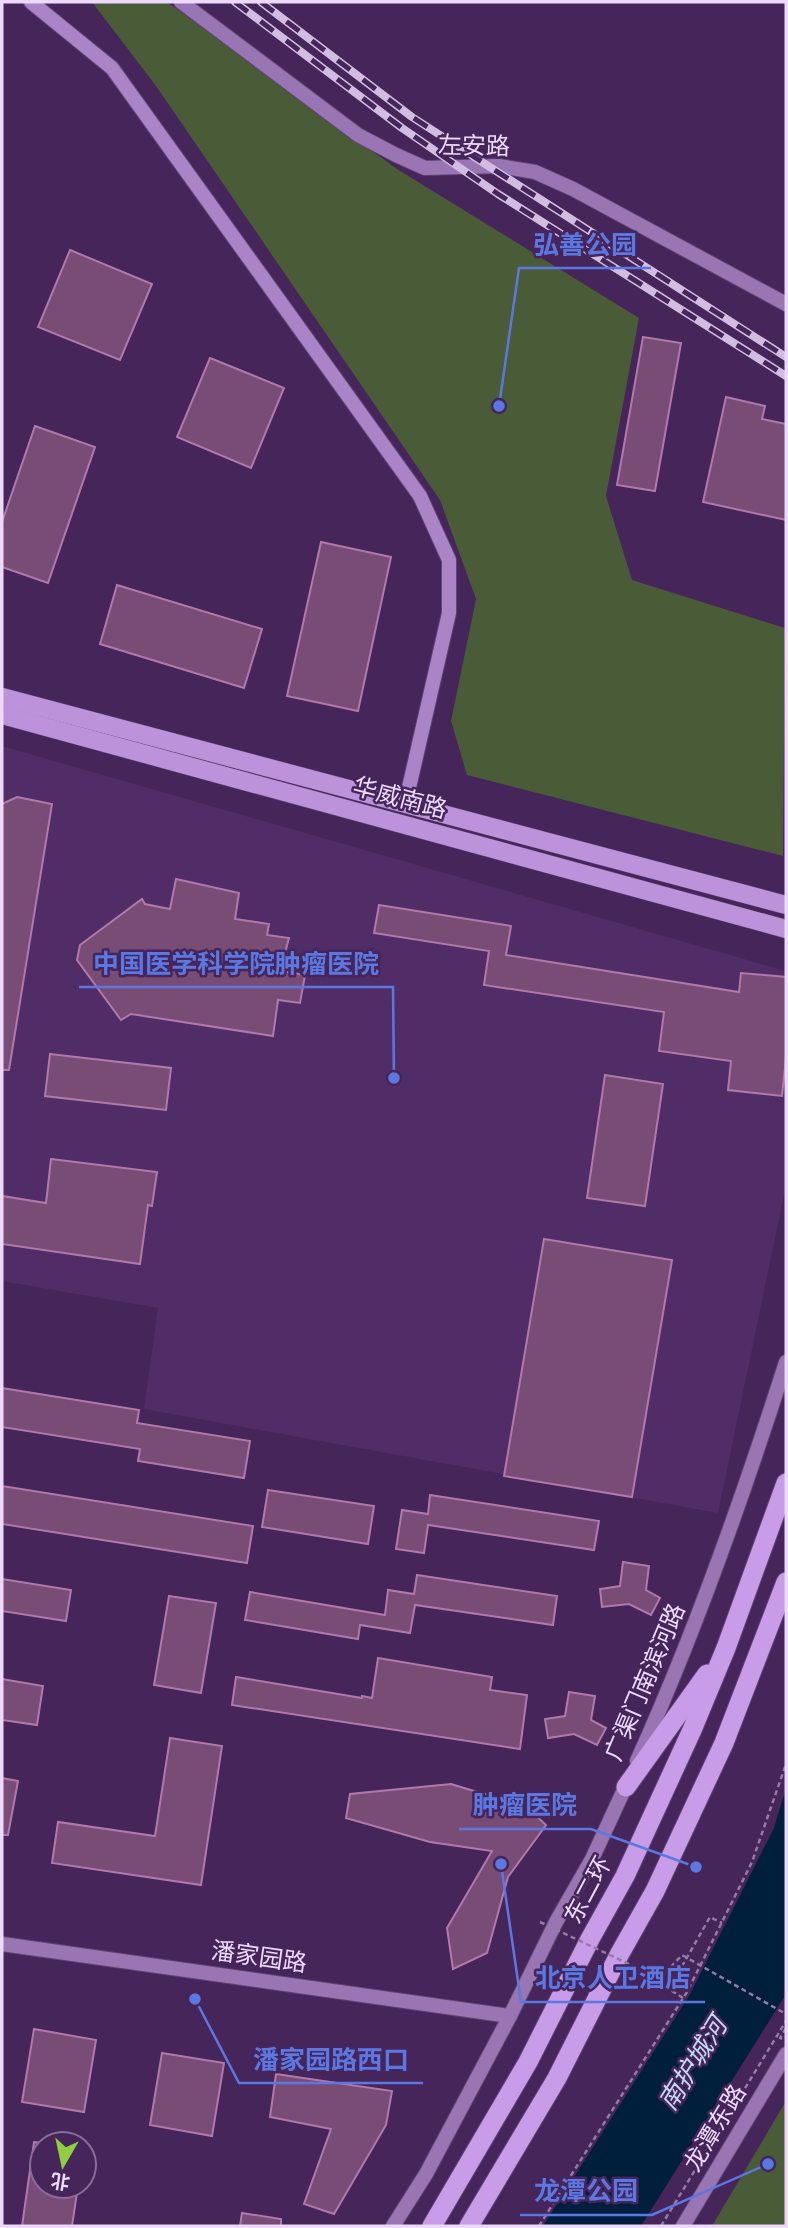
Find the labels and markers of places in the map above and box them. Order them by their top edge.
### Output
callout: 弘善公园 [519,221,651,268]
callout: 中国医学科学院肿瘤医院 [79,940,393,987]
callout: 肿瘤医院 [459,1782,591,1829]
callout: 北京人卫酒店 [521,1955,705,2002]
callout: 潘家园路西口 [239,2036,423,2083]
callout: 龙潭公园 [520,2168,652,2215]

